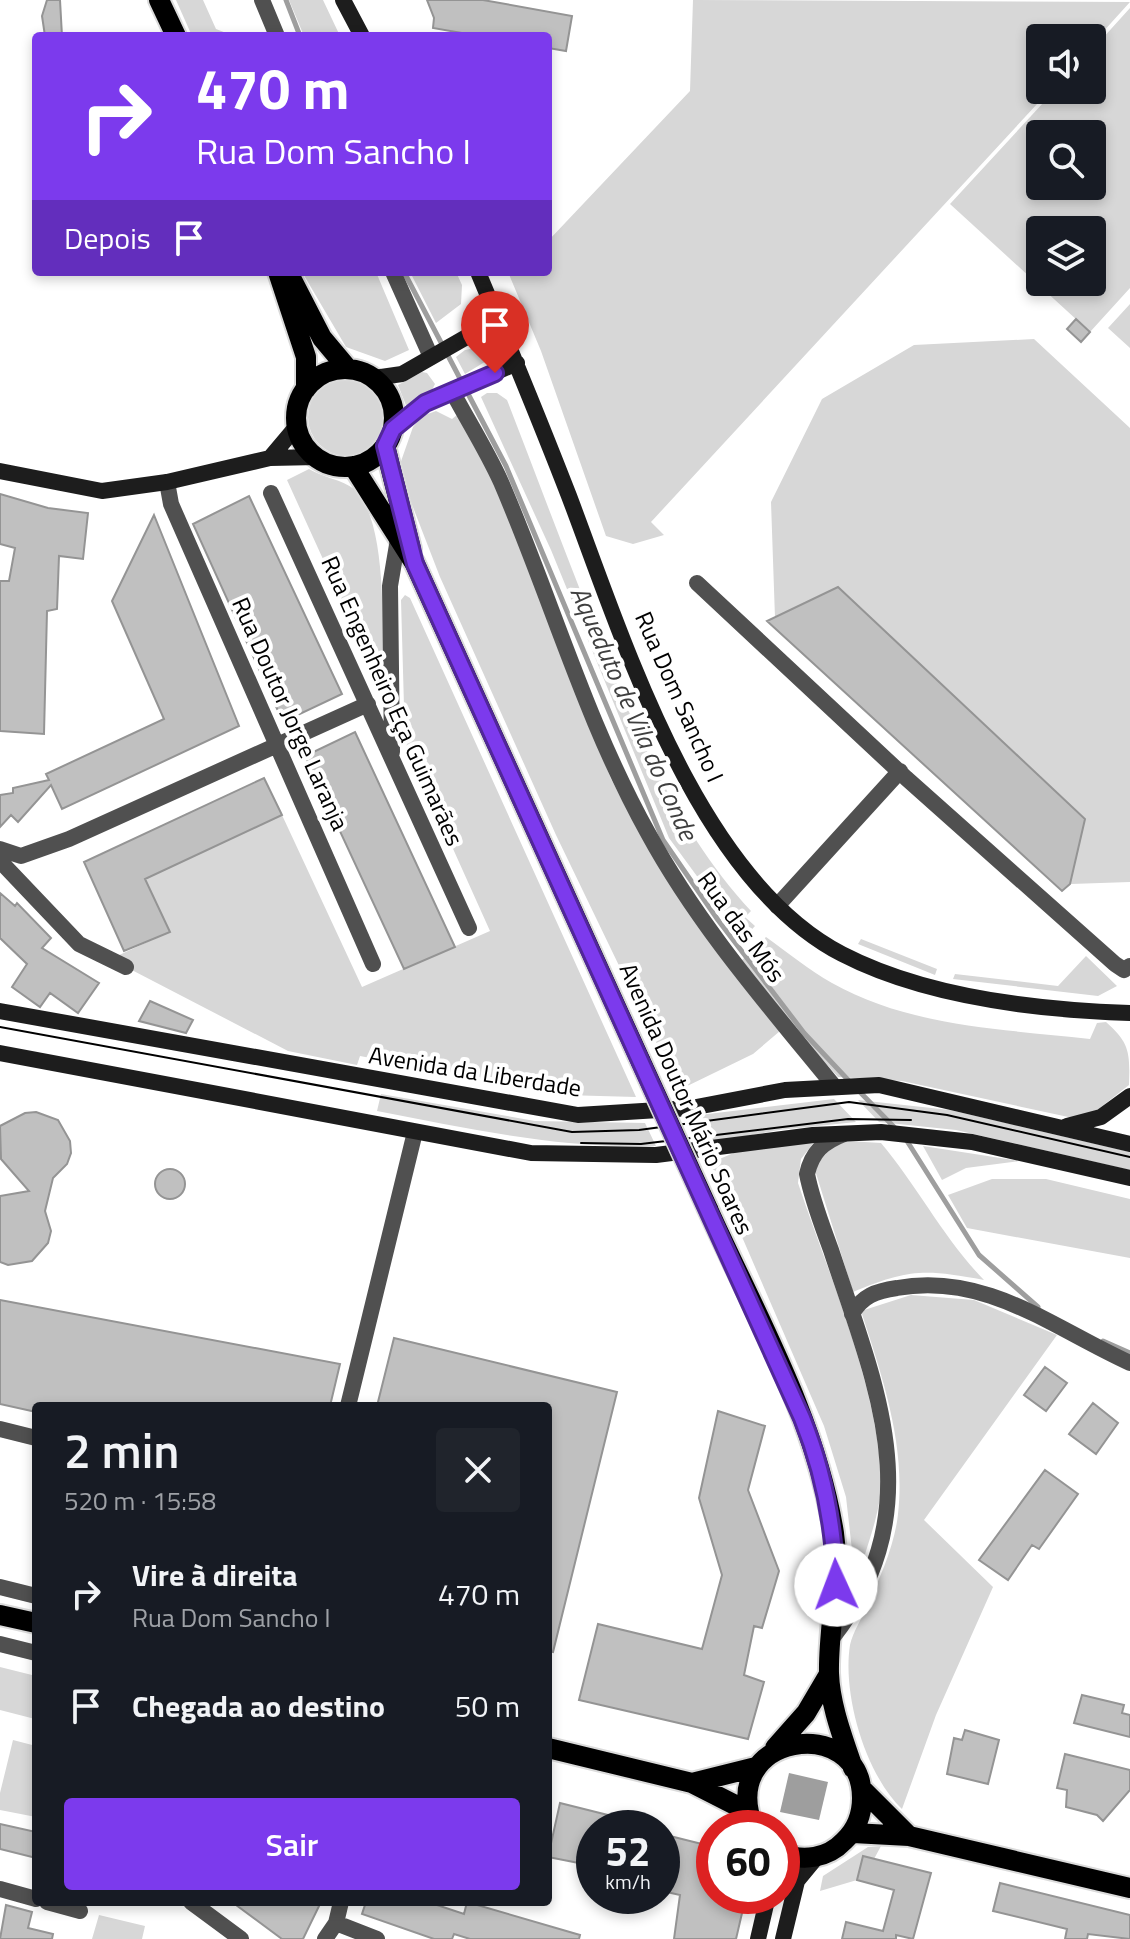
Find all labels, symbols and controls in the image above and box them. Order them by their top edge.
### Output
map controls [1026,24,1106,296]
button: sound [1026,24,1106,104]
text: 470 m [196,46,349,131]
icon: right [64,64,168,168]
button: search [1026,120,1106,200]
text: Rua Dom Sancho I [196,123,471,178]
text: Depois [64,215,151,261]
icon: arrive [167,216,211,260]
button: layers [1026,216,1106,296]
pin [461,291,529,373]
icon: arrive [473,303,517,347]
street label: Rua Engenheiro Eça Guimarães [313,550,473,851]
water label: Aqueduto de Vila do Conde [561,579,709,848]
street label: Rua Doutor Jorge Laranja [223,591,359,836]
street label: Rua Dom Sancho I [626,606,734,788]
street label: Rua das Mós [689,863,795,989]
street label: Avenida Doutor Mário Soares [611,957,763,1240]
street label: Avenida da Liberdade [366,1036,584,1106]
text: 2 min [64,1414,179,1487]
button: close [436,1428,520,1512]
text: 520 m · 15:58 [64,1481,216,1520]
position arrow [794,1543,878,1627]
text: Vire à direita [132,1552,297,1598]
text: 470 m [438,1571,520,1617]
icon: right [64,1572,108,1616]
text: Rua Dom Sancho I [132,1598,331,1637]
text: Chegada ao destino [132,1683,385,1729]
text: 50 m [455,1683,520,1729]
icon: arrive [64,1684,108,1728]
button: Sair [64,1798,520,1890]
speed limit sign: 60 [696,1810,800,1914]
text: 52 [606,1821,650,1882]
text: km/h [605,1866,651,1897]

